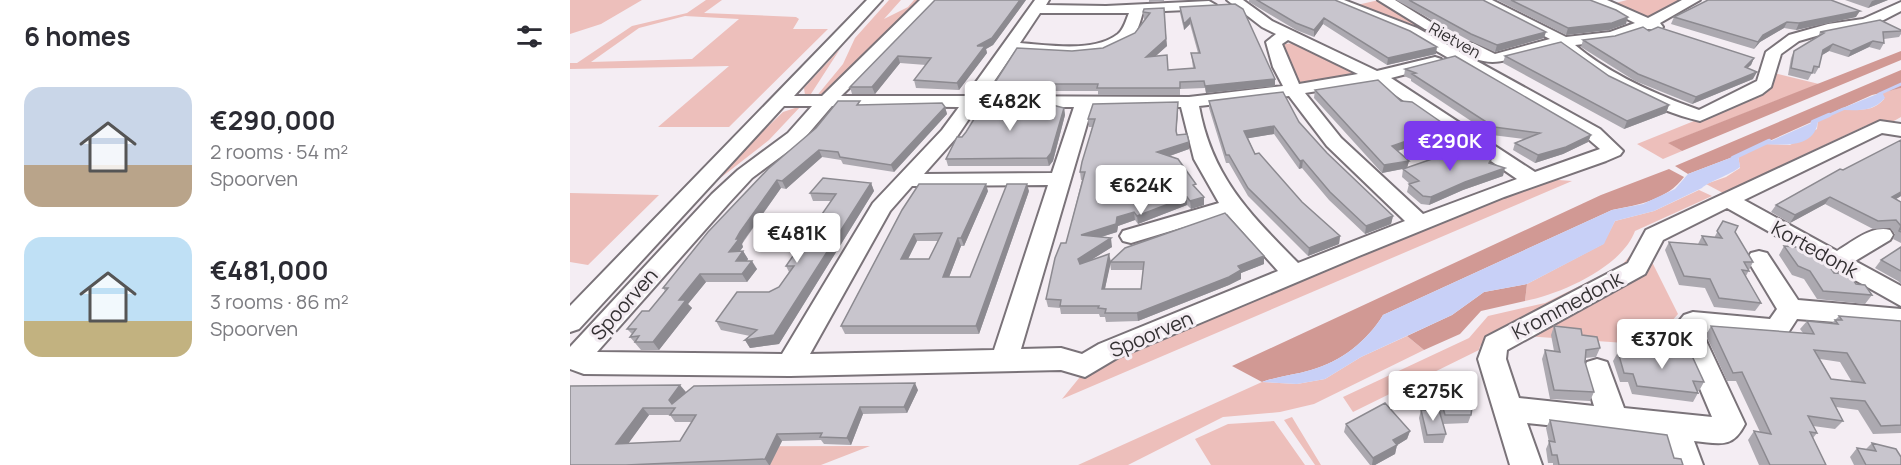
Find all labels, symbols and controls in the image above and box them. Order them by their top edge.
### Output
street label: Rietven [1425,17,1485,63]
text: 6 homes [24,18,131,54]
icon: filters [513,20,546,53]
pin: €482K [968,81,1052,132]
text: €482K [979,87,1041,114]
text: €290,000 [210,102,336,138]
icon: home [72,111,144,183]
pin: €290K [1408,121,1492,172]
text: €290K [1418,127,1482,154]
text: 2 rooms · 54 m² [210,138,348,165]
text: Spoorven [210,165,298,192]
pin: €624K [1099,165,1183,216]
text: €624K [1110,171,1172,198]
pin: €481K [755,213,839,264]
street label: Kortedonk [1767,214,1864,284]
text: €481K [767,219,827,246]
text: €481,000 [210,252,329,288]
icon: home [72,261,144,333]
street label: Spoorven [584,262,664,346]
street label: Krommedonk [1507,264,1628,345]
text: 3 rooms · 86 m² [210,288,349,315]
street label: Spoorven [1105,304,1197,364]
text: Spoorven [210,315,298,342]
pin: €370K [1620,319,1704,370]
text: €370K [1631,325,1693,352]
pin: €275K [1391,371,1475,422]
text: €275K [1403,377,1463,404]

